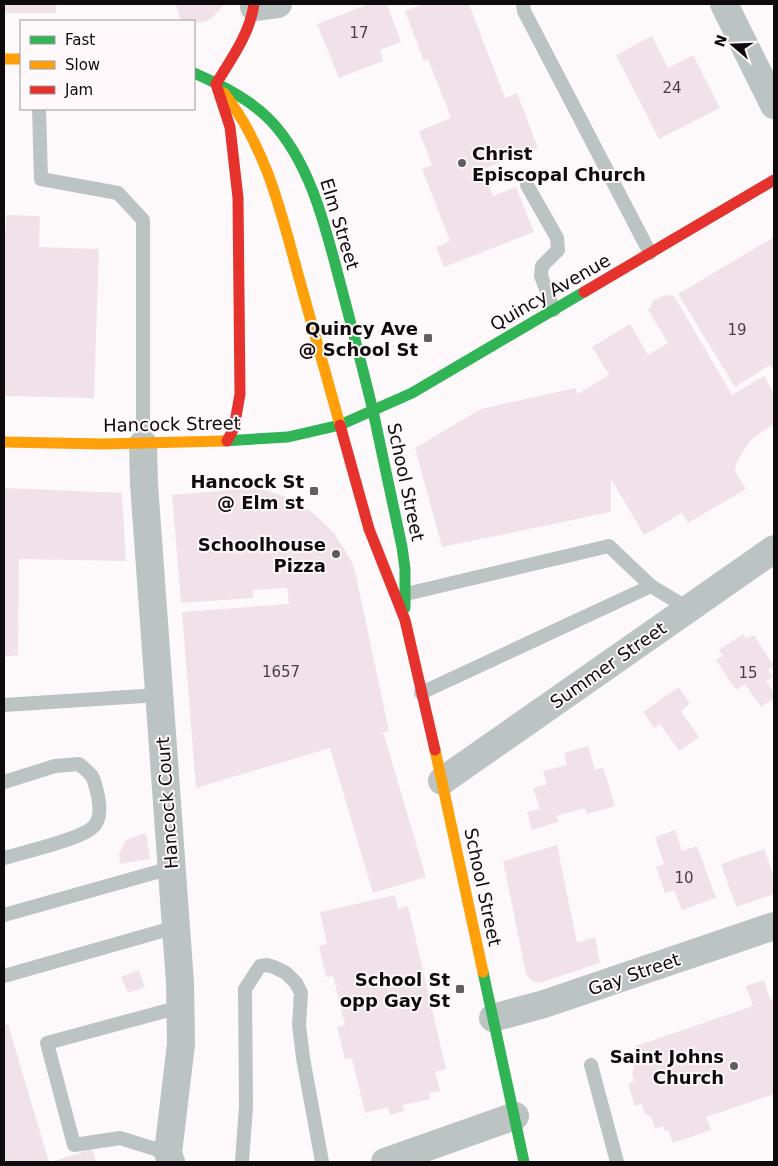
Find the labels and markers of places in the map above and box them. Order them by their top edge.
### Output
place label: Christ Episcopal Church [472,143,646,185]
marker: Christ Episcopal Church [456,157,468,169]
place label: Quincy Ave @ School St [299,318,418,360]
marker: Quincy Ave @ School St [422,332,434,344]
place label: Hancock St @ Elm st [190,471,304,513]
marker: Hancock St @ Elm st [308,485,320,497]
place label: Schoolhouse Pizza [198,534,326,576]
marker: Schoolhouse Pizza [330,548,342,560]
place label: School St opp Gay St [340,969,450,1011]
marker: School St opp Gay St [454,983,466,995]
place label: Saint Johns Church [610,1046,724,1088]
marker: Saint Johns Church [728,1060,740,1072]

